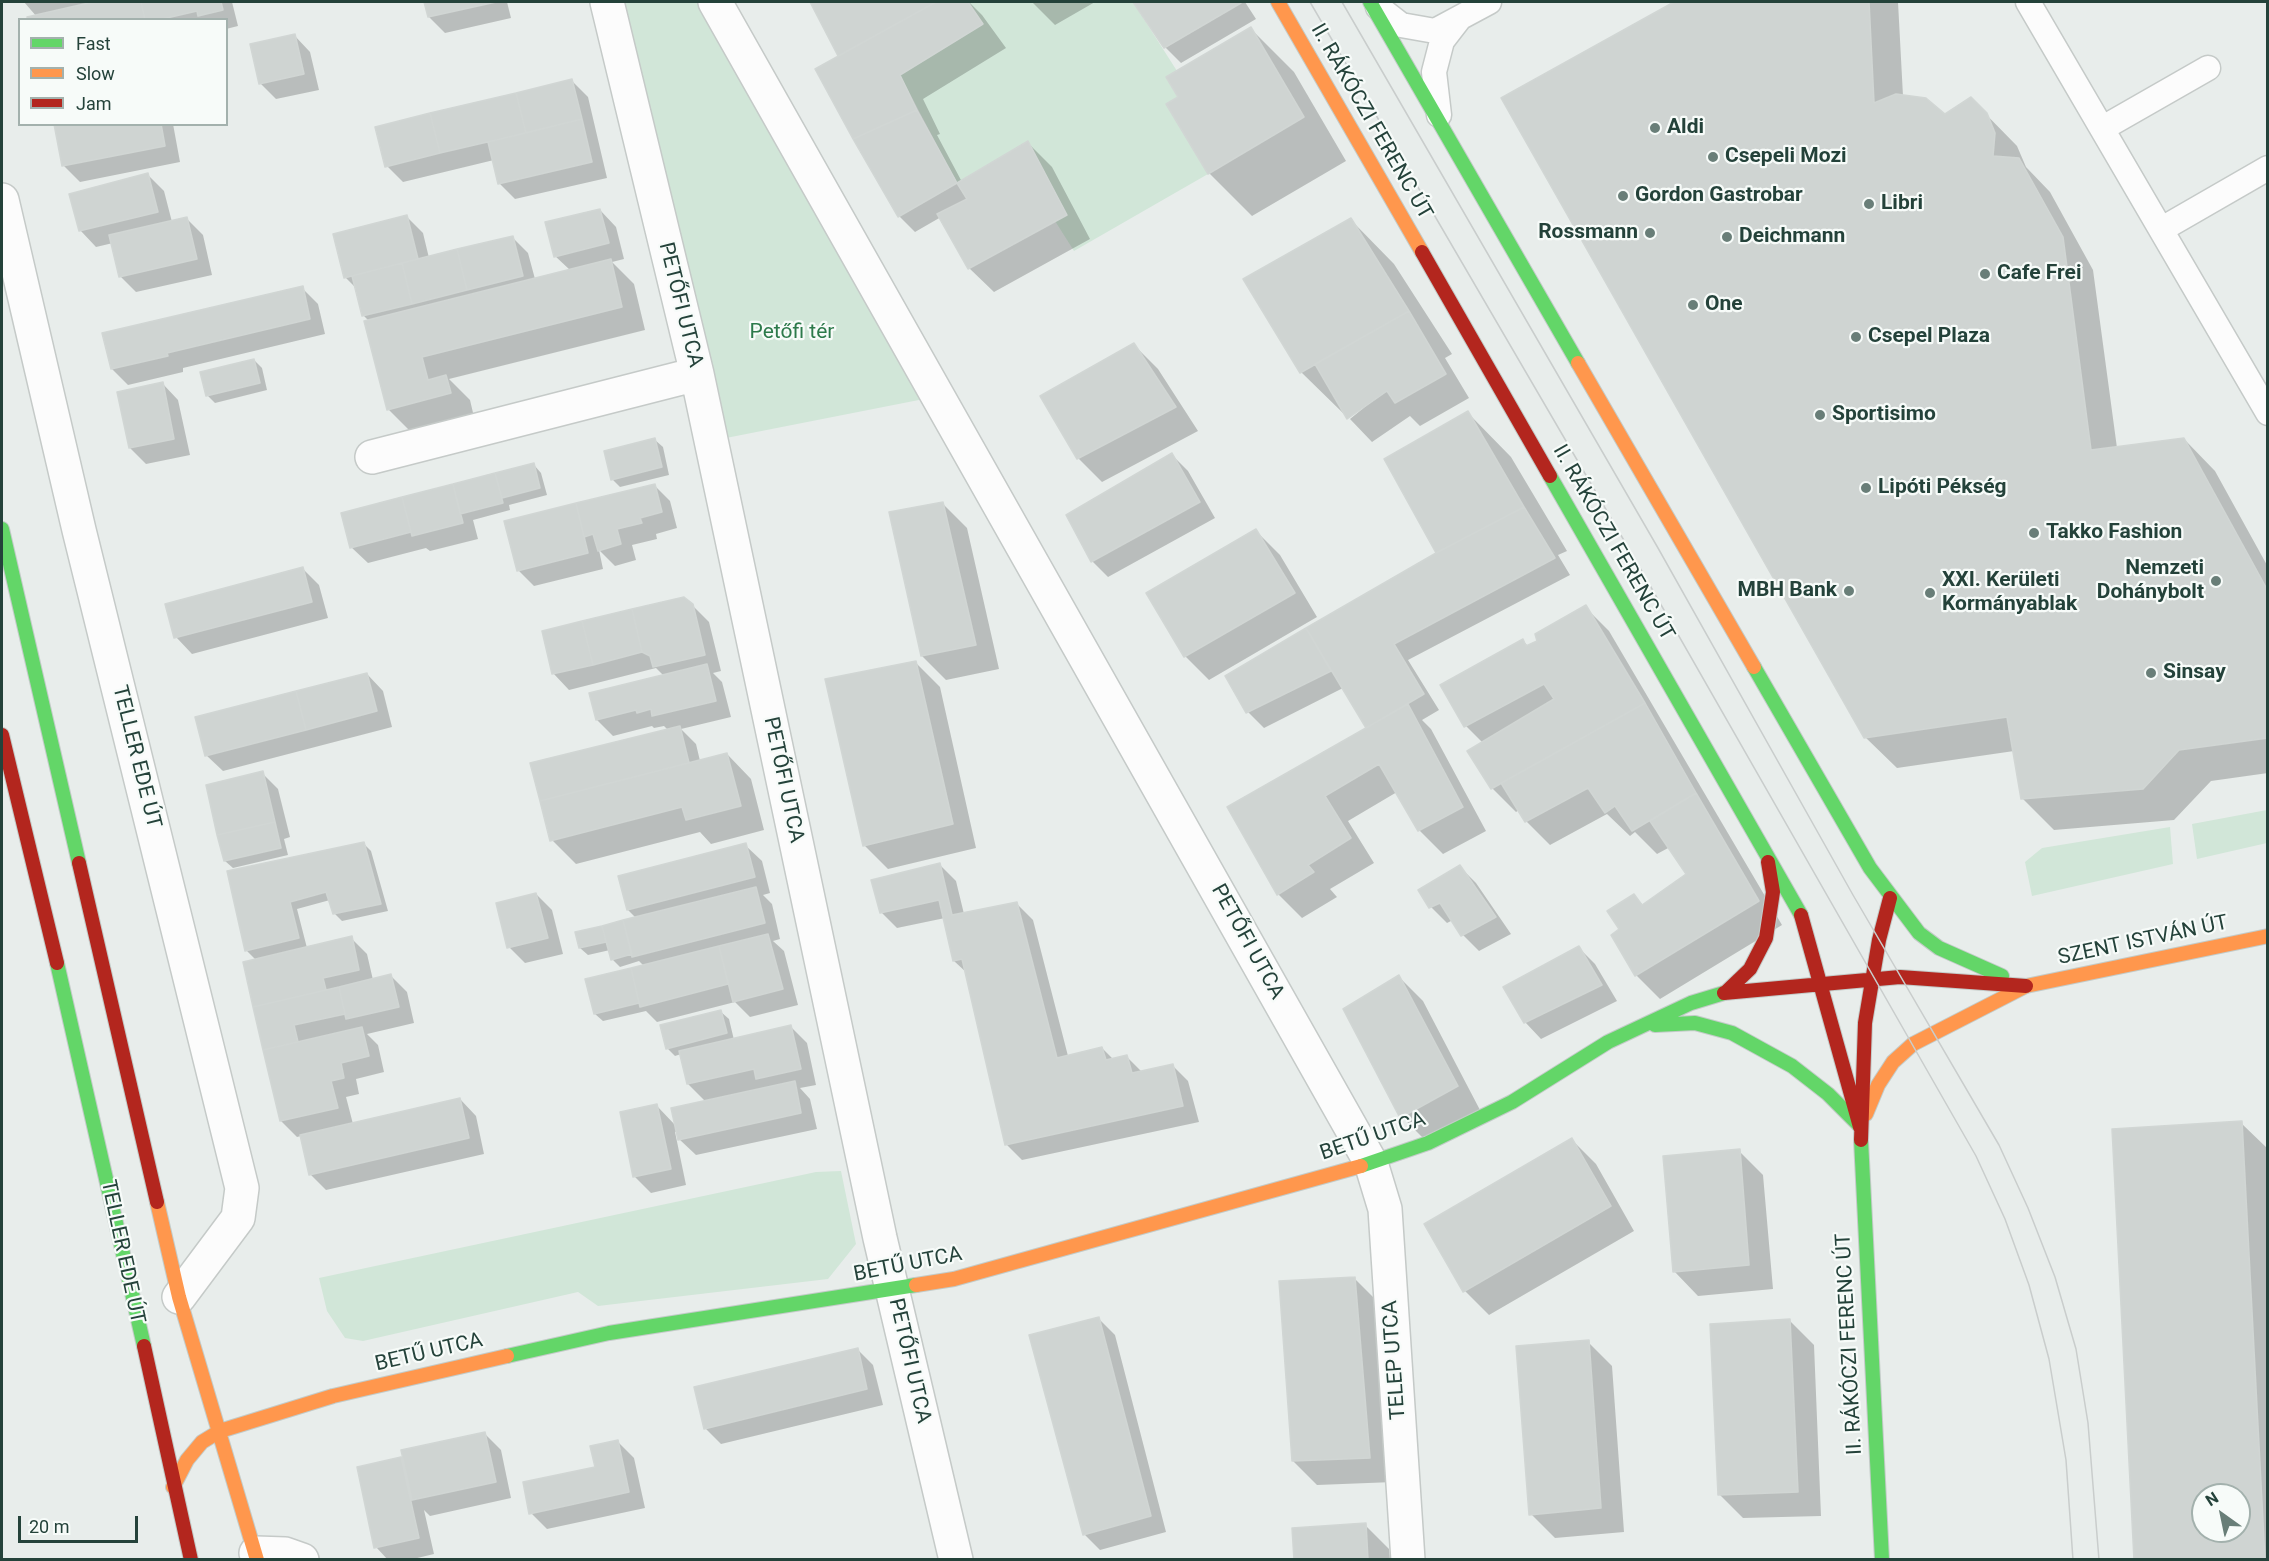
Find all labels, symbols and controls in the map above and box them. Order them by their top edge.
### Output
legend [18,18,228,126]
street label: II. RÁKÓCZI FERENC ÚT [1305,20,1437,224]
text: Fast [76,33,111,54]
text: Slow [76,63,115,84]
text: Jam [76,93,112,114]
place label: Aldi [1667,115,1704,141]
marker: Aldi [1648,121,1662,135]
place label: Csepeli Mozi [1725,144,1847,170]
marker: Csepeli Mozi [1706,150,1720,164]
place label: Gordon Gastrobar [1635,183,1803,209]
marker: Gordon Gastrobar [1616,189,1630,203]
place label: Libri [1881,191,1923,217]
marker: Libri [1862,197,1876,211]
place label: Rossmann [1538,220,1638,246]
place label: Deichmann [1739,224,1845,250]
marker: Rossmann [1643,226,1657,240]
marker: Deichmann [1720,230,1734,244]
street label: PETŐFI UTCA [652,240,708,370]
place label: Cafe Frei [1997,261,2081,287]
marker: Cafe Frei [1978,267,1992,281]
place label: One [1705,292,1743,318]
marker: One [1686,298,1700,312]
park label: Petőfi tér [750,320,834,346]
place label: Csepel Plaza [1868,324,1990,350]
marker: Csepel Plaza [1849,330,1863,344]
place label: Sportisimo [1832,402,1936,428]
marker: Sportisimo [1813,408,1827,422]
street label: II. RÁKÓCZI FERENC ÚT [1547,441,1679,645]
place label: Lipóti Pékség [1878,475,2007,501]
marker: Lipóti Pékség [1859,481,1873,495]
place label: Takko Fashion [2046,520,2182,546]
marker: Takko Fashion [2027,526,2041,540]
place label: Nemzeti Dohánybolt [2097,556,2204,606]
place label: XXI. Kerületi Kormányablak [1942,568,2077,618]
marker: Nemzeti Dohánybolt [2209,574,2223,588]
place label: MBH Bank [1738,578,1837,604]
marker: MBH Bank [1842,584,1856,598]
marker: XXI. Kerületi Kormányablak [1923,586,1937,600]
place label: Sinsay [2163,660,2226,686]
marker: Sinsay [2144,666,2158,680]
street label: TELLER EDE ÚT [106,683,166,831]
street label: PETŐFI UTCA [757,715,809,845]
street label: PETŐFI UTCA [1205,880,1289,1004]
street label: SZENT ISTVÁN ÚT [2056,911,2230,971]
street label: BETŰ UTCA [1317,1107,1429,1167]
street label: TELLER EDE ÚT [94,1178,150,1326]
street label: II. RÁKÓCZI FERENC ÚT [1832,1233,1868,1455]
street label: BETŰ UTCA [852,1242,964,1288]
street label: PETŐFI UTCA [882,1296,936,1426]
street label: TELEP UTCA [1378,1300,1412,1420]
street label: BETŰ UTCA [373,1328,485,1378]
north arrow [2191,1483,2251,1543]
text: N [2202,1488,2222,1510]
scale bar [21,1504,141,1542]
text: 20 m [29,1516,69,1537]

